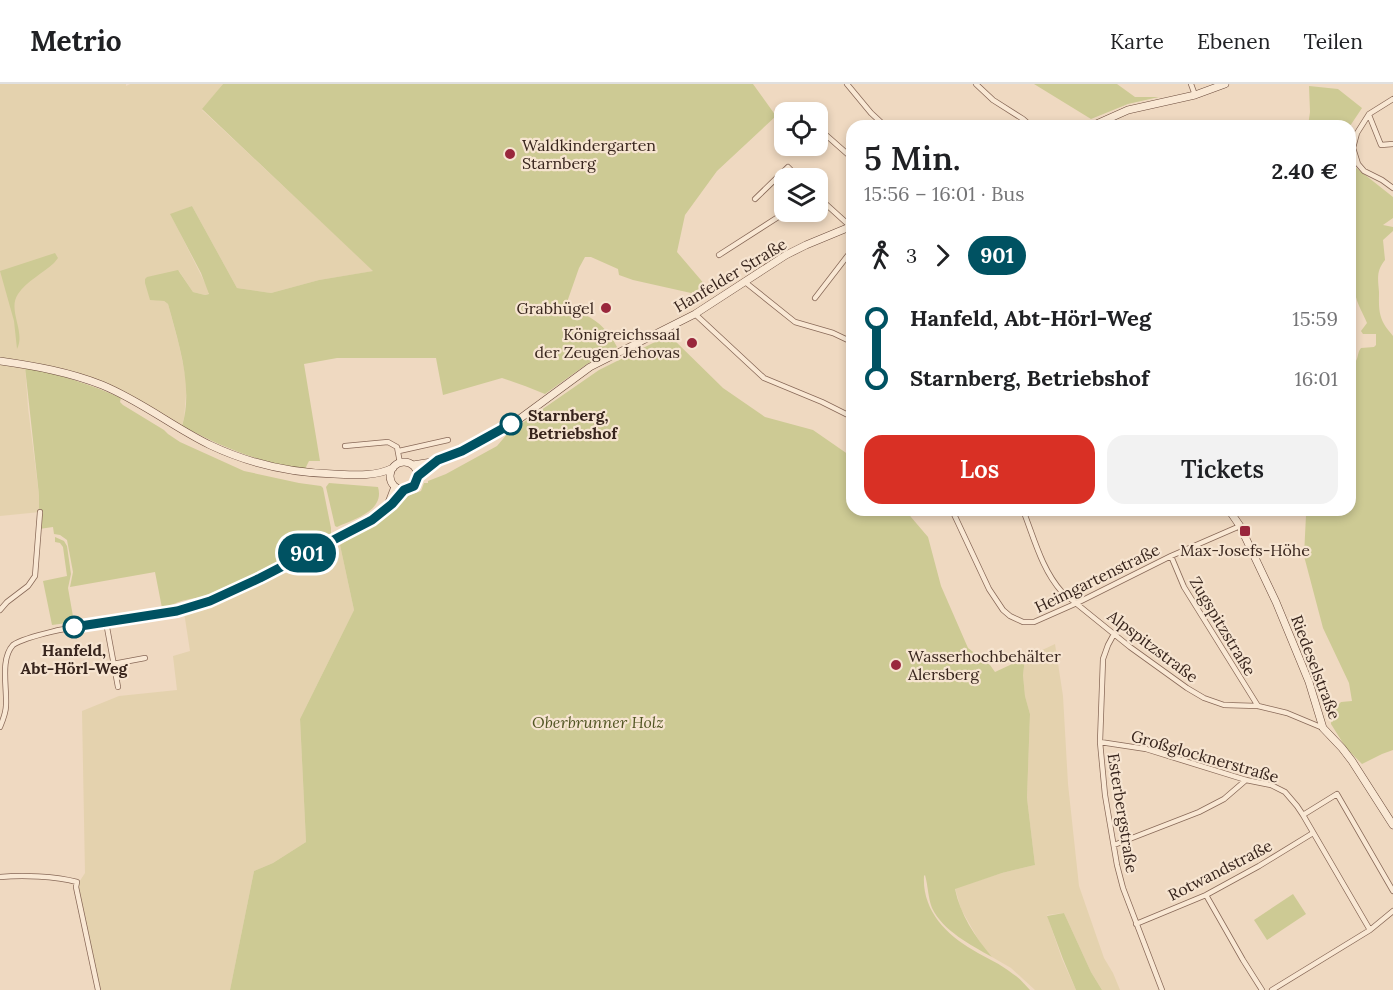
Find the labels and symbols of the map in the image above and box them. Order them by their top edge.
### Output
place label: Waldkindergarten Starnberg [522,135,656,173]
marker: Waldkindergarten Starnberg [503,147,517,161]
street label: Hanfelder Straße [670,233,790,317]
place label: Grabhügel [517,298,594,318]
marker: Grabhügel [599,301,613,315]
place label: Königreichssaal der Zeugen Jehovas [534,324,680,362]
marker: Königreichssaal der Zeugen Jehovas [685,336,699,350]
place label: Starnberg, Betriebshof [528,405,618,443]
marker: Starnberg, Betriebshof [500,413,522,435]
marker: Max-Josefs-Höhe [1238,524,1252,538]
line badge: 901 [272,534,342,572]
street label: Heimgartenstraße [1031,539,1163,617]
place label: Max-Josefs-Höhe [1180,540,1310,560]
street label: Zugspitzstraße [1185,573,1261,680]
street label: Alpspitzstraße [1103,605,1202,687]
street label: Riedeselstraße [1287,612,1345,722]
marker: Hanfeld, Abt-Hörl-Weg [63,616,85,638]
place label: Hanfeld, Abt-Hörl-Weg [21,640,129,678]
place label: Wasserhochbehälter Alersberg [907,646,1061,684]
marker: Wasserhochbehälter Alersberg [889,658,903,672]
park label: Oberbrunner Holz [532,712,664,732]
street label: Großglocknerstraße [1129,725,1281,787]
street label: Esterbergstraße [1104,752,1142,875]
street label: Rotwandstraße [1165,835,1276,905]

